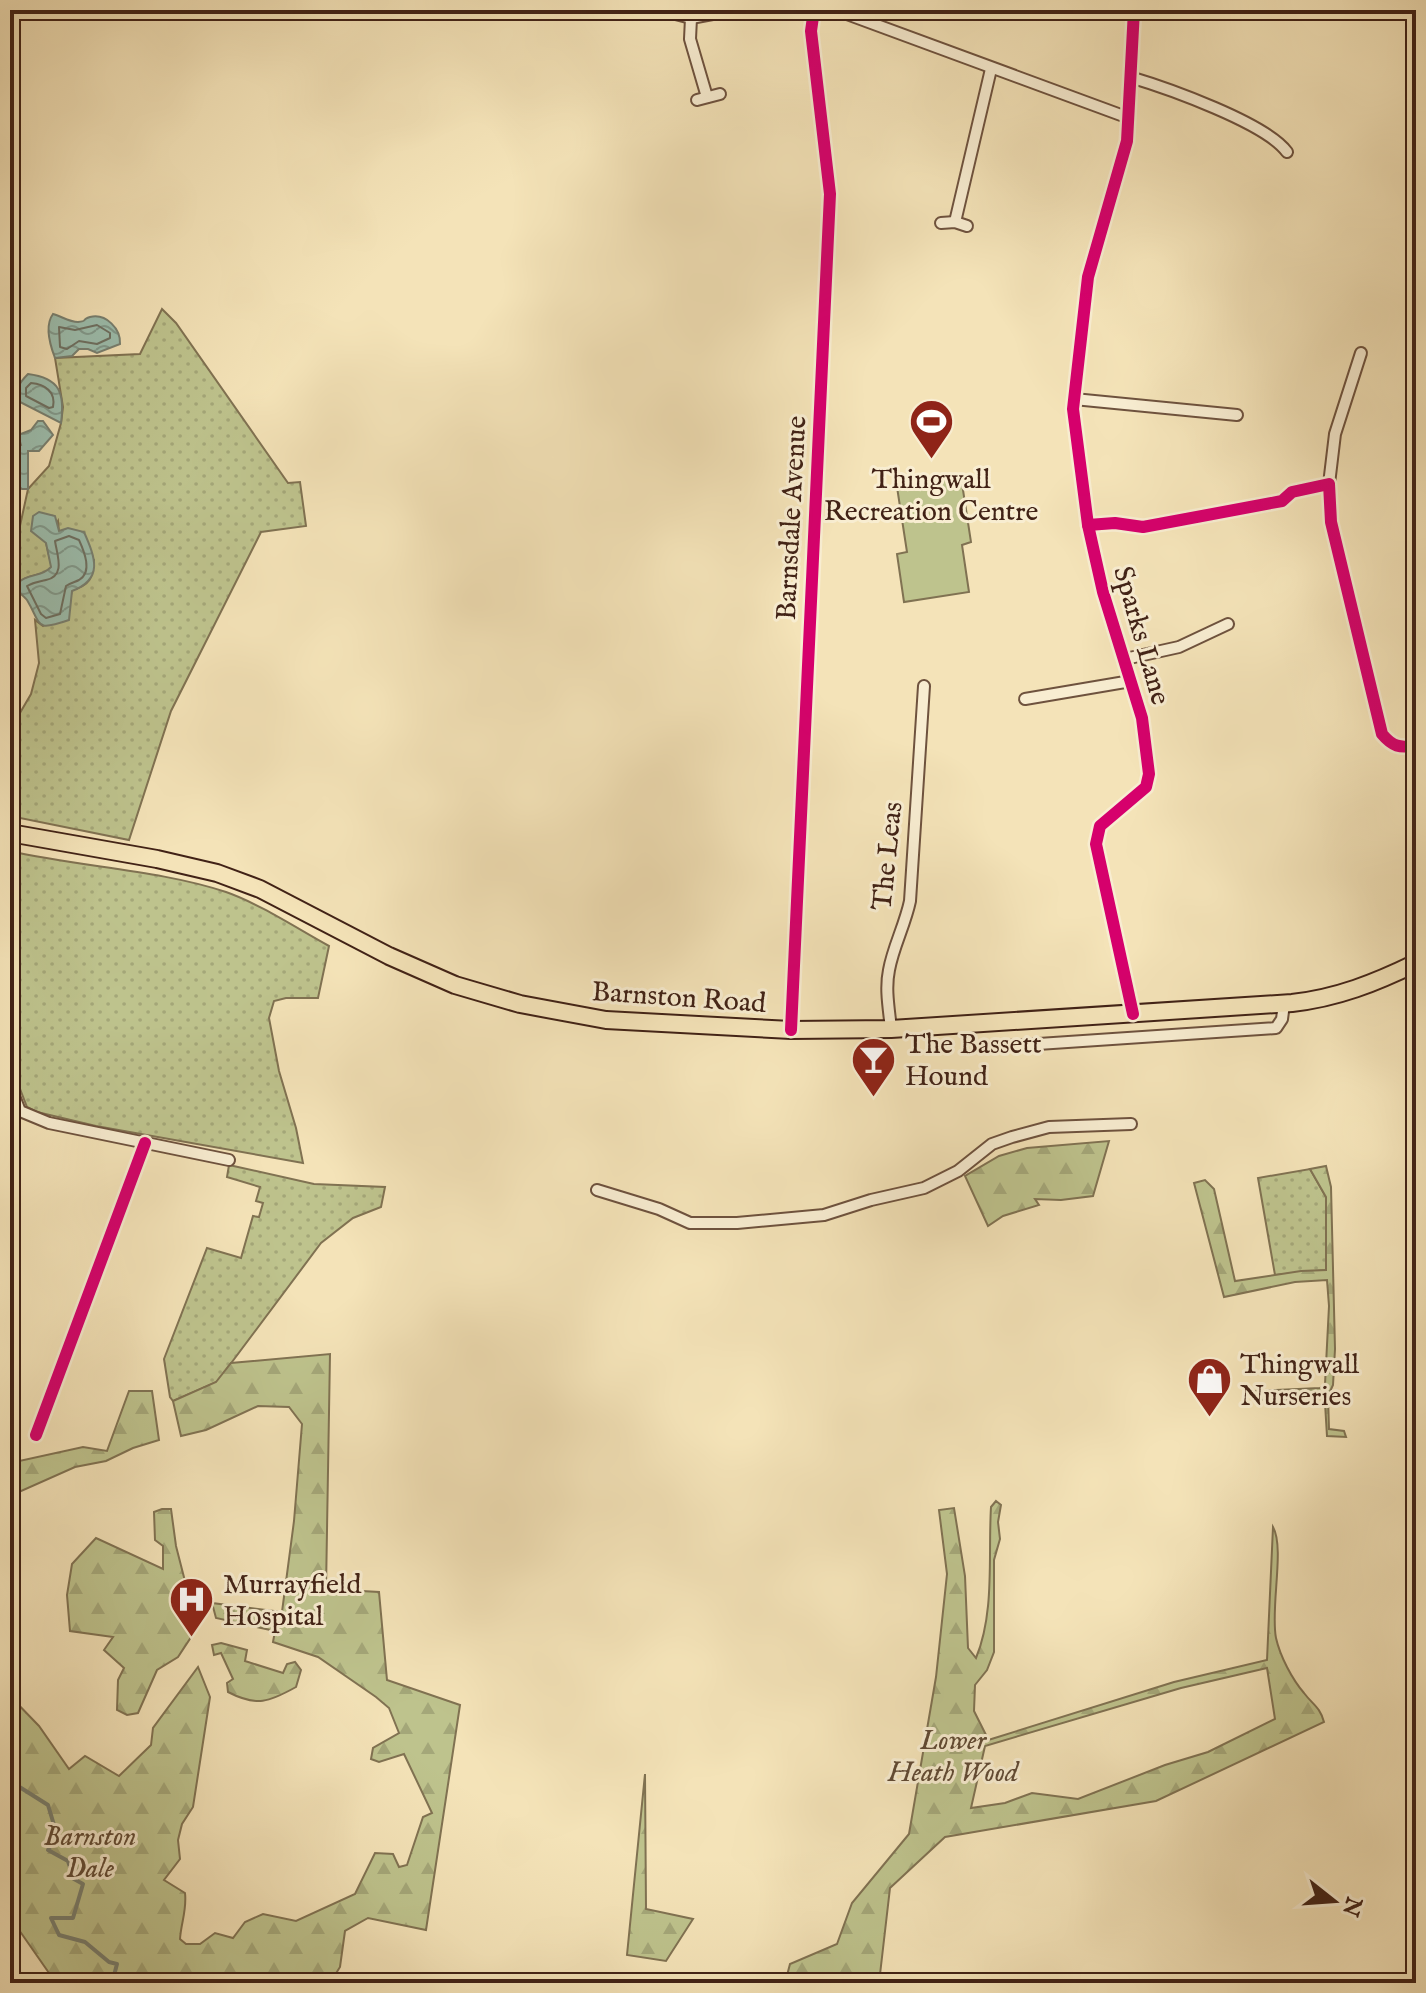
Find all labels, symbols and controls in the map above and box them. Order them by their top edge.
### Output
sports icon: Thingwall Recreation Centre [907,397,955,460]
street label: Barnsdale Avenue [770,415,815,621]
place label: Thingwall Recreation Centre [824,463,1038,530]
street label: Sparks Lane [1104,562,1177,709]
street label: The Leas [865,800,912,912]
street label: Barnston Road [591,975,767,1022]
place label: The Bassett Hound [905,1028,1042,1095]
bar icon: The Bassett Hound [850,1035,898,1098]
place label: Thingwall Nurseries [1240,1348,1360,1415]
shop icon: Thingwall Nurseries [1185,1355,1233,1418]
place label: Murrayfield Hospital [223,1568,361,1635]
hospital icon: Murrayfield Hospital [168,1575,216,1638]
park label: Lower Heath Wood [887,1724,1020,1791]
park label: Barnston Dale [44,1820,136,1887]
north arrow [1294,1861,1374,1941]
text: N [1335,1892,1368,1919]

